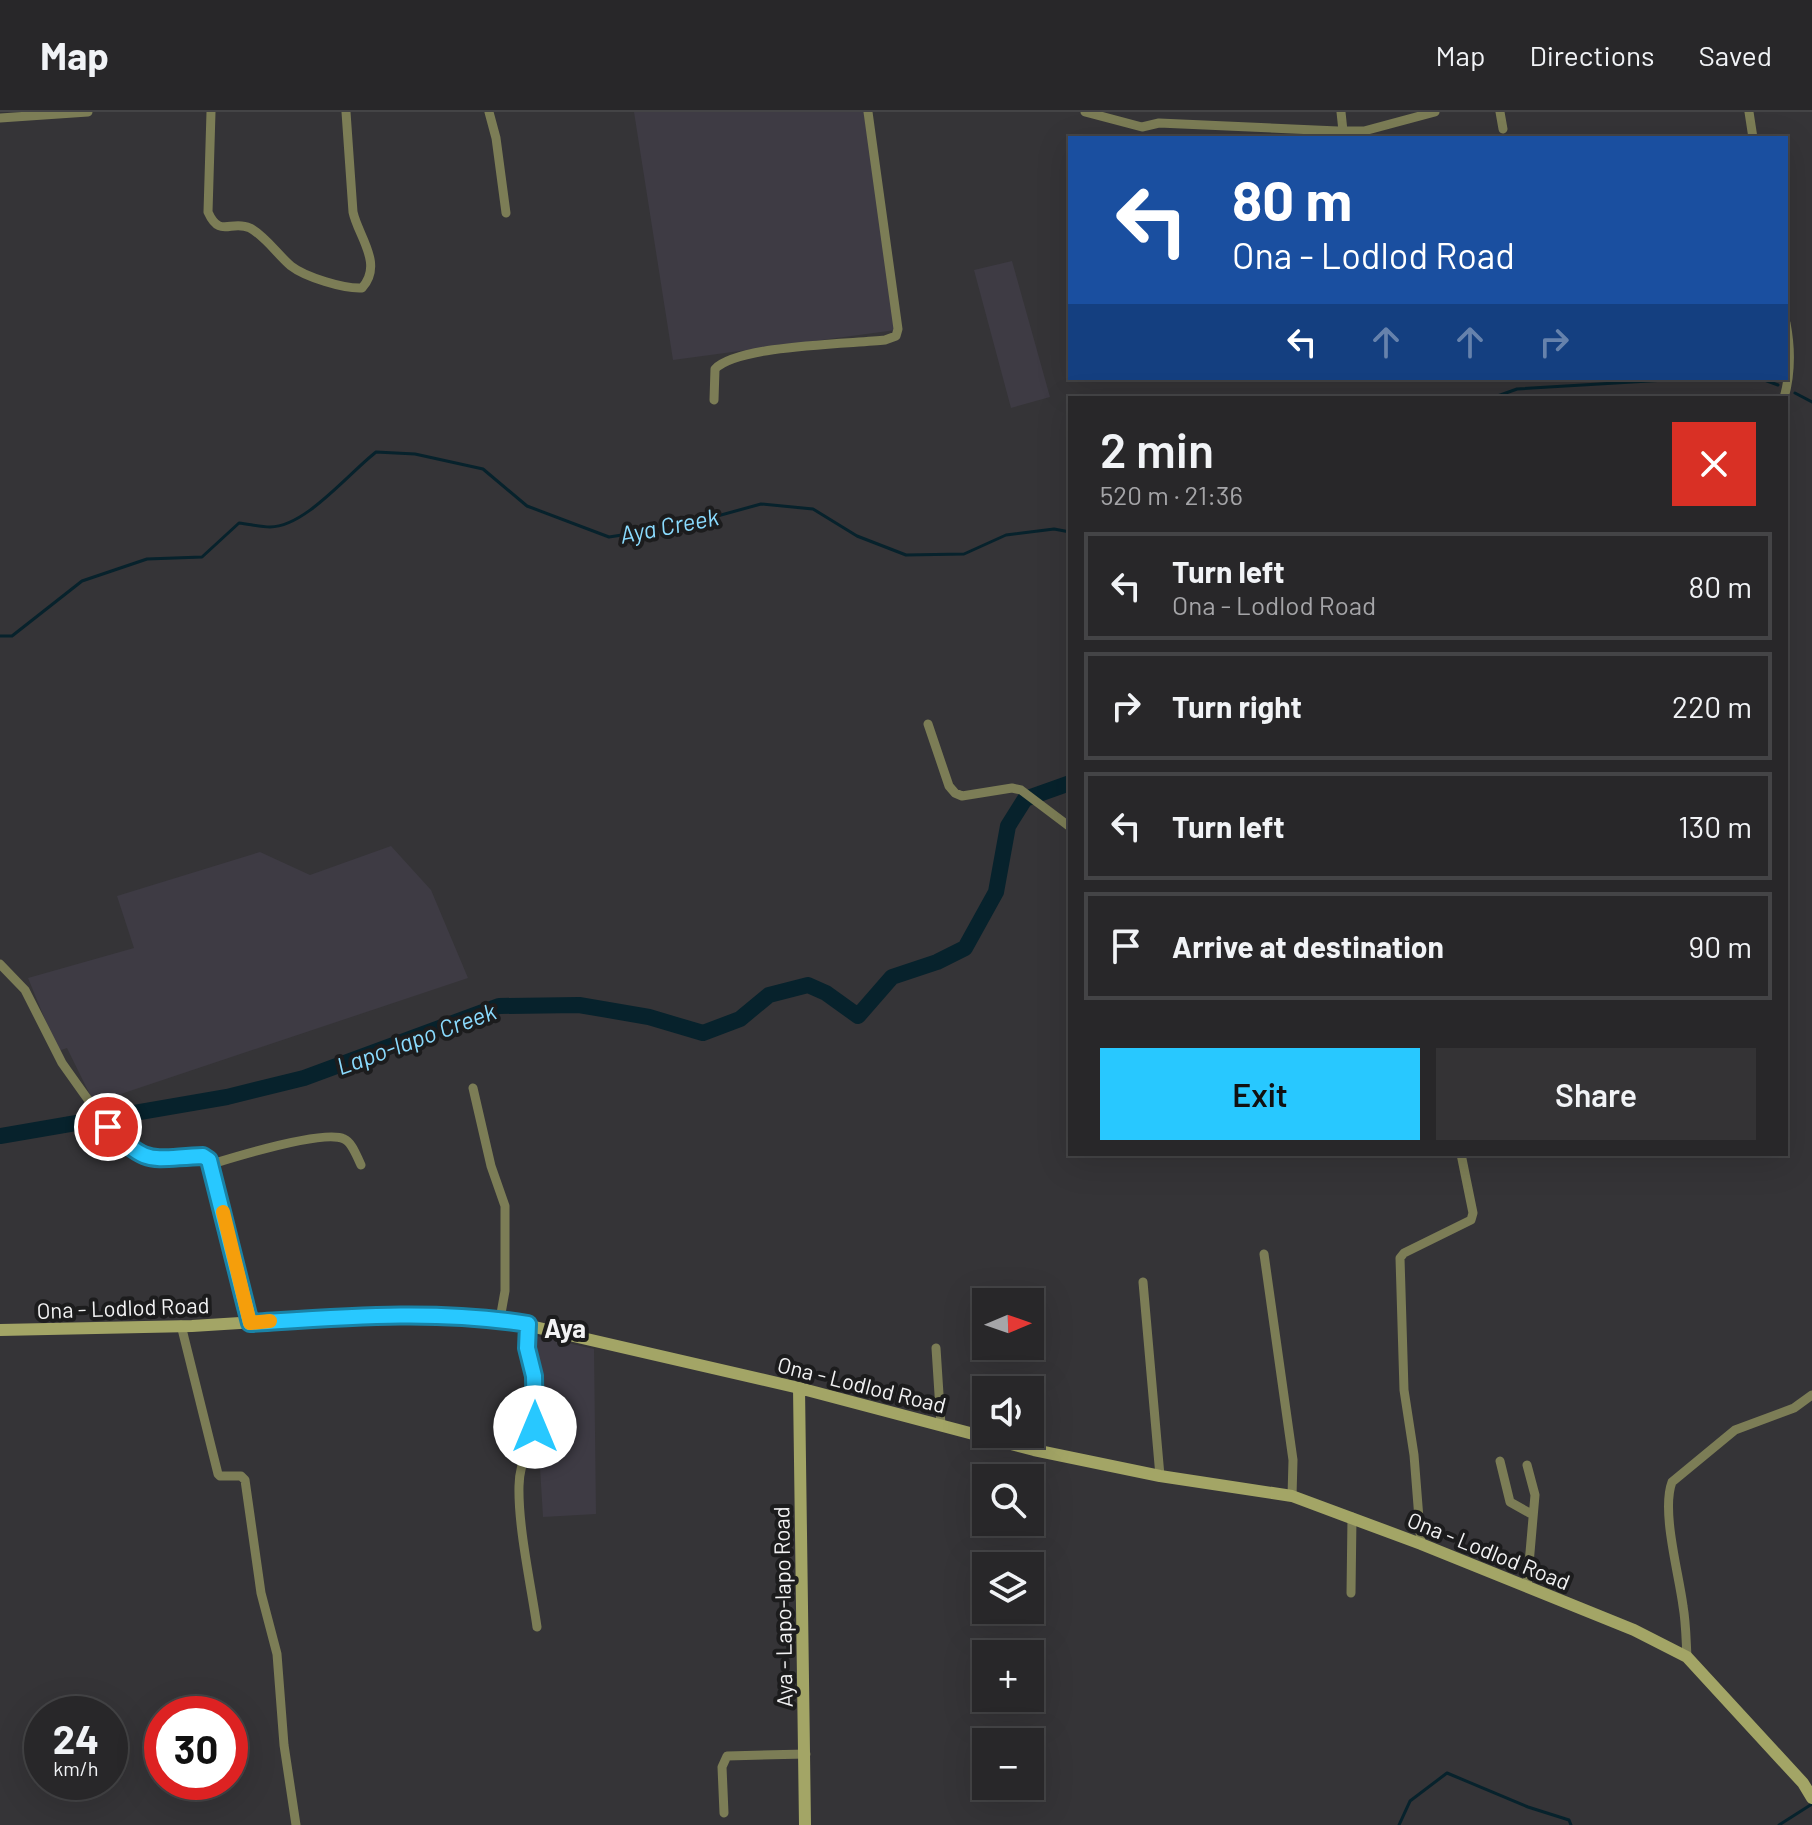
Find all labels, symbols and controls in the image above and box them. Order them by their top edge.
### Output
text: Map [40,32,109,78]
text: Map [1436,38,1485,72]
text: Directions [1529,38,1655,72]
text: Saved [1699,38,1772,72]
text: 80 m [1232,165,1352,232]
icon: left [1100,168,1204,272]
text: Ona - Lodlod Road [1232,233,1515,276]
icon: left [1280,320,1324,364]
icon: ahead [1364,320,1408,364]
icon: ahead [1448,320,1492,364]
icon: right [1532,320,1576,364]
text: 2 min [1100,420,1214,478]
button: close [1672,422,1756,506]
text: 520 m · 21:36 [1100,479,1243,510]
water label: Aya Creek [617,501,721,549]
text: Turn left [1172,553,1285,589]
icon: left [1104,564,1148,608]
text: 80 m [1689,568,1752,604]
text: Ona - Lodlod Road [1172,589,1376,620]
icon: right [1104,684,1148,728]
text: Turn right [1172,688,1302,724]
text: 220 m [1672,688,1752,724]
icon: left [1104,804,1148,848]
text: Turn left [1172,808,1285,844]
text: 130 m [1678,808,1752,844]
icon: arrive [1104,924,1148,968]
text: Arrive at destination [1172,928,1444,964]
text: 90 m [1689,928,1752,964]
water label: Lapo-lapo Creek [332,996,500,1080]
button: Exit [1100,1048,1420,1140]
button: Share [1436,1048,1756,1140]
pin [74,1093,142,1161]
icon: arrive [86,1105,130,1149]
north arrow [972,1288,1044,1360]
map controls [972,1288,1044,1800]
street label: Ona - Lodlod Road [36,1291,210,1323]
district label: Aya [544,1312,586,1343]
street label: Ona - Lodlod Road [775,1350,949,1418]
button: sound [972,1376,1044,1448]
position arrow [493,1385,577,1469]
button: search [972,1464,1044,1536]
street label: Aya - Lapo-lapo Road [767,1506,797,1708]
street label: Ona - Lodlod Road [1404,1506,1574,1594]
button: layers [972,1552,1044,1624]
button: + [972,1640,1044,1712]
speed limit sign: 30 [144,1696,248,1800]
text: 24 [53,1714,99,1762]
button: − [972,1728,1044,1800]
text: km/h [53,1756,99,1780]

